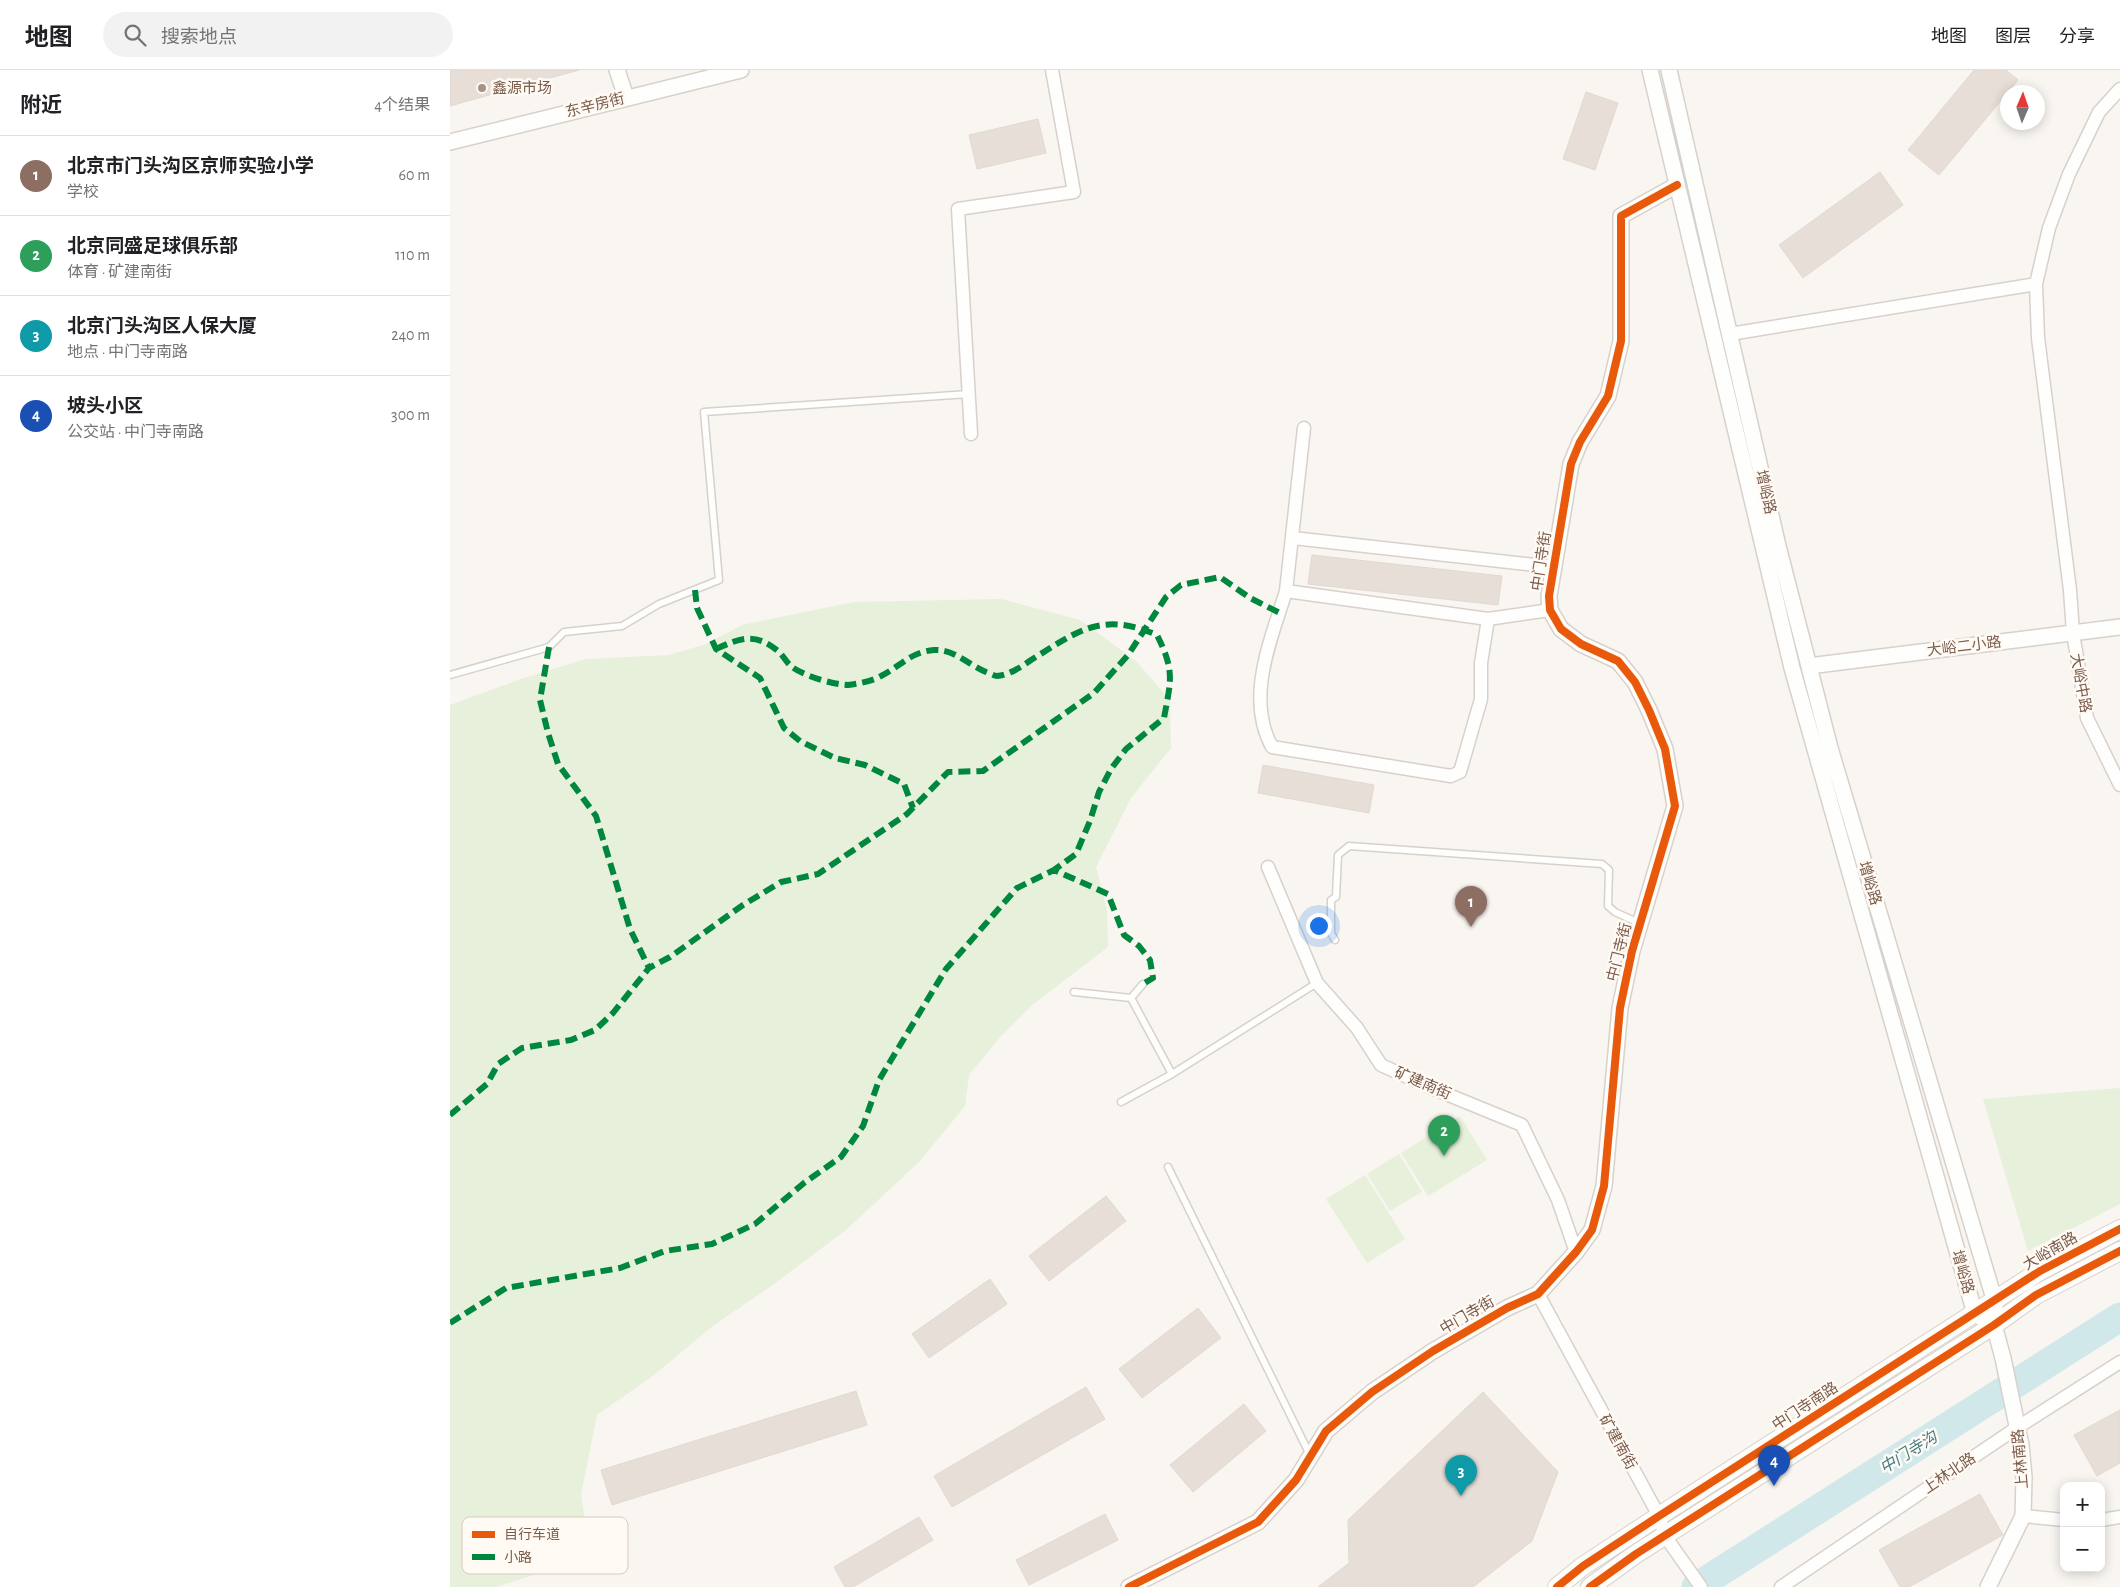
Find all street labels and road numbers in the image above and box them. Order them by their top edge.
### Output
street label: 东辛房街 [564,90,626,120]
street label: 增峪路 [1753,468,1780,516]
street label: 中门寺街 [1528,530,1554,592]
street label: 大峪二小路 [1926,633,2002,659]
street label: 大峪中路 [2068,652,2094,714]
street label: 增峪路 [1856,859,1885,907]
street label: 中门寺街 [1604,921,1634,983]
street label: 矿建南街 [1392,1064,1454,1102]
street label: 大峪南路 [2020,1229,2080,1273]
street label: 增峪路 [1949,1248,1978,1296]
street label: 中门寺街 [1437,1293,1497,1337]
street label: 中门寺南路 [1769,1379,1841,1433]
street label: 矿建南街 [1596,1412,1640,1472]
street label: 上林南路 [2009,1428,2031,1490]
street label: 上林北路 [1919,1449,1978,1496]

